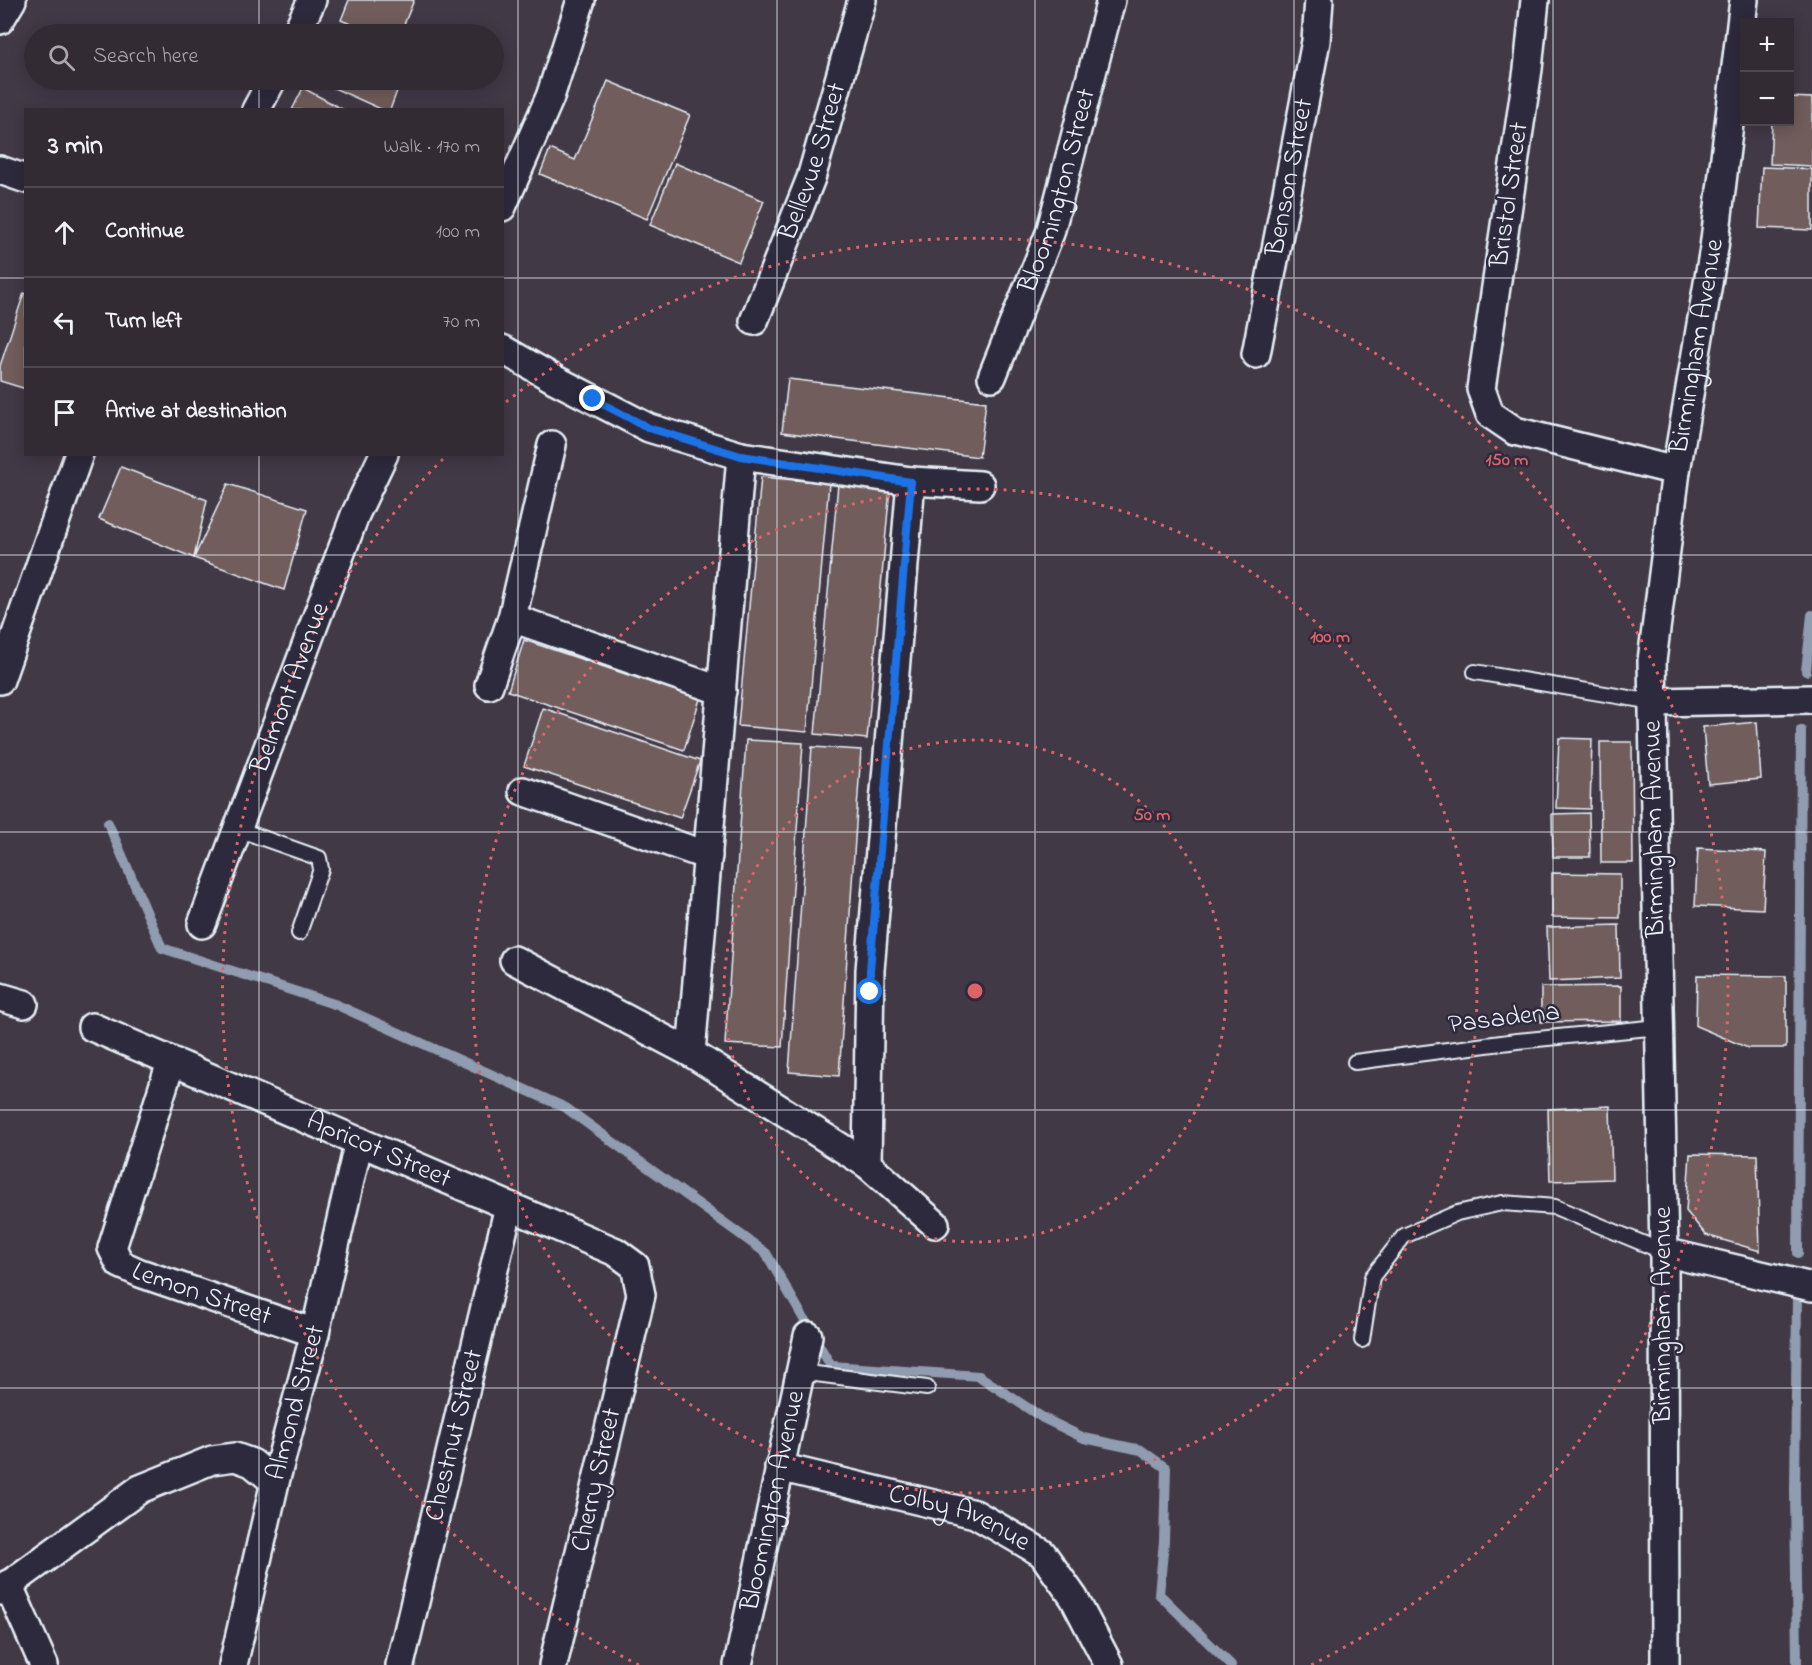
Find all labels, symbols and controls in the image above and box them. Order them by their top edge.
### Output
map controls [1740,18,1794,126]
button: + [1740,18,1794,72]
search box [24,24,504,90]
icon: search [45,41,78,74]
text: Search here [93,41,198,73]
button: − [1740,72,1794,126]
street label: Bellevue Street [768,78,857,248]
street label: Bloomington Street [1008,84,1107,300]
street label: Benson Street [1256,95,1324,260]
street label: Bristol Street [1480,120,1540,271]
text: 3 min [48,128,103,166]
text: Walk · 170 m [384,133,480,162]
icon: ahead [48,216,81,249]
text: Continue [105,216,184,248]
text: 100 m [436,218,480,247]
street label: Birmingham Avenue [1660,236,1735,458]
icon: left [48,306,81,339]
text: Turn left [105,306,182,338]
text: 70 m [443,308,480,337]
route end [579,385,605,411]
icon: arrive [48,396,81,429]
text: Arrive at destination [105,396,287,428]
text: 150 m [1486,448,1528,474]
street label: Belmont Avenue [240,596,340,780]
text: 100 m [1310,625,1350,651]
street label: Birmingham Avenue [1634,719,1676,939]
text: 50 m [1134,803,1170,829]
route start [856,978,882,1004]
centre of rings [965,981,985,1001]
street label: Pasadena [1446,993,1562,1045]
street label: Apricot Street [300,1102,457,1199]
street label: Birmingham Avenue [1644,1205,1683,1425]
street label: Lemon Street [125,1252,277,1336]
street label: Almond Street [257,1321,336,1485]
street label: Chestnut Street [415,1346,494,1525]
street label: Bloomington Avenue [730,1386,816,1615]
street label: Cherry Street [562,1404,632,1556]
street label: Colby Avenue [885,1474,1038,1562]

